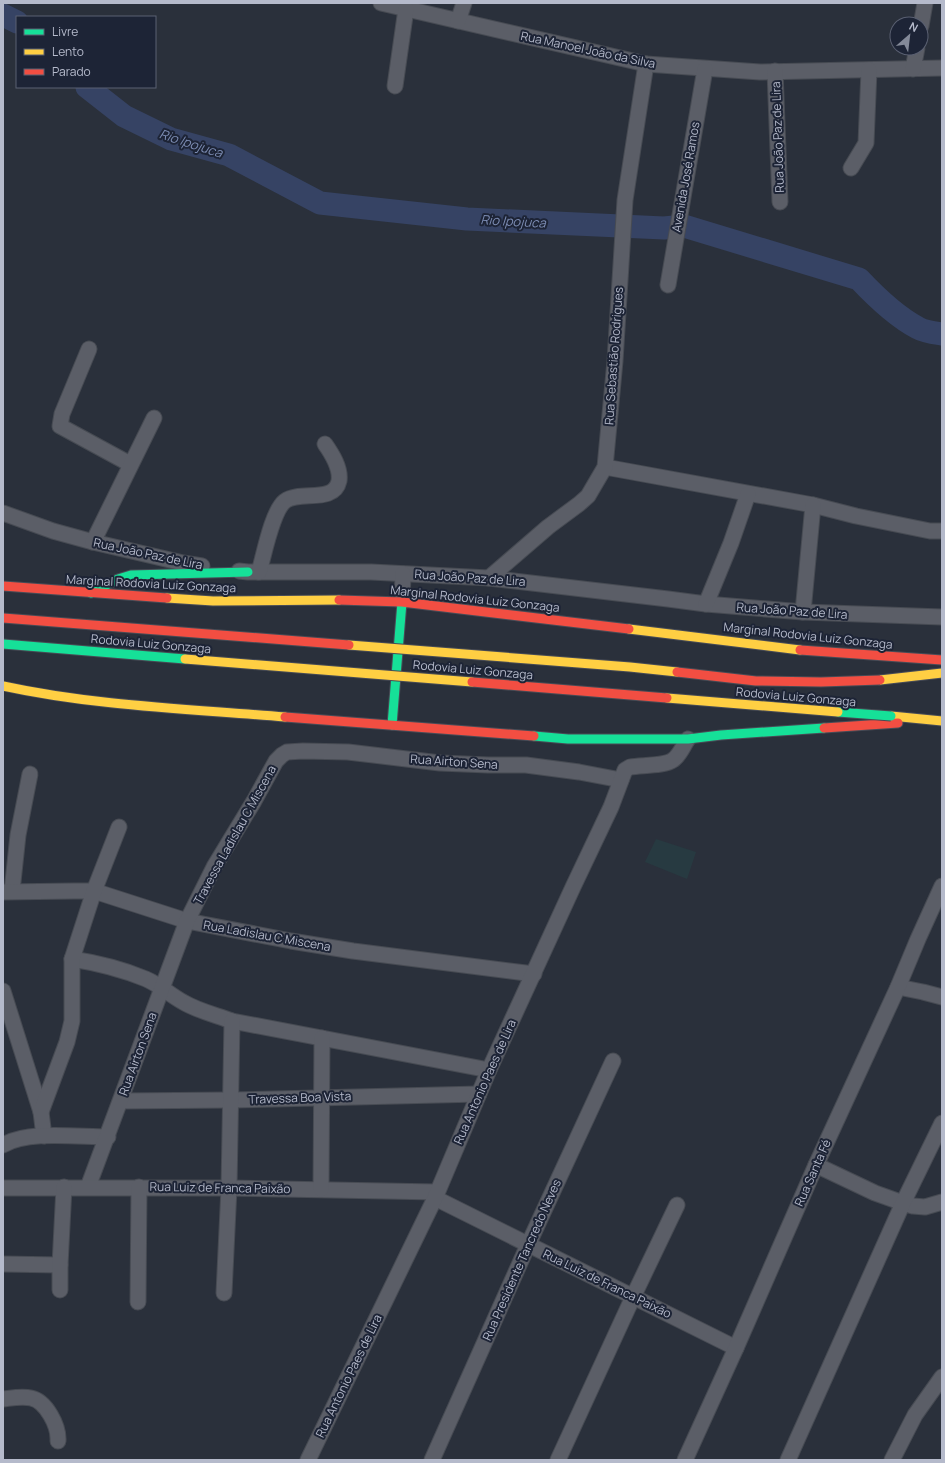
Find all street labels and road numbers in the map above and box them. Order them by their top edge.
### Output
street label: Rua Manoel João da Silva [519,27,657,72]
street label: Rua João Paz de Lira [767,81,788,193]
street label: Avenida José Ramos [667,120,704,234]
street label: Rua Sebastião Rodrigues [600,286,627,426]
street label: Rua João Paz de Lira [92,534,204,573]
street label: Rua João Paz de Lira [414,565,526,590]
street label: Marginal Rodovia Luiz Gonzaga [66,571,236,596]
street label: Marginal Rodovia Luiz Gonzaga [389,581,561,616]
street label: Rua João Paz de Lira [736,598,848,623]
street label: Marginal Rodovia Luiz Gonzaga [722,618,894,653]
street label: Rodovia Luiz Gonzaga [90,630,212,657]
street label: Rodovia Luiz Gonzaga [412,656,534,683]
street label: Rodovia Luiz Gonzaga [735,683,857,710]
street label: Rua Airton Sena [410,750,498,773]
street label: Travessa Ladislau C Miscena [189,762,280,907]
street label: Rua Ladislau C Miscena [202,916,332,955]
street label: Rua Airton Sena [115,1010,161,1098]
street label: Rua Antonio Paes de Lira [449,1017,520,1147]
street label: Travessa Boa Vista [248,1087,352,1108]
street label: Rua Santa Fé [790,1137,835,1209]
street label: Rua Presidente Tancredo Neves [478,1176,565,1343]
street label: Rua Luiz de Franca Paixão [149,1178,291,1197]
street label: Rua Luiz de Franca Paixão [540,1245,674,1322]
street label: Rua Antonio Paes de Lira [311,1311,386,1440]

